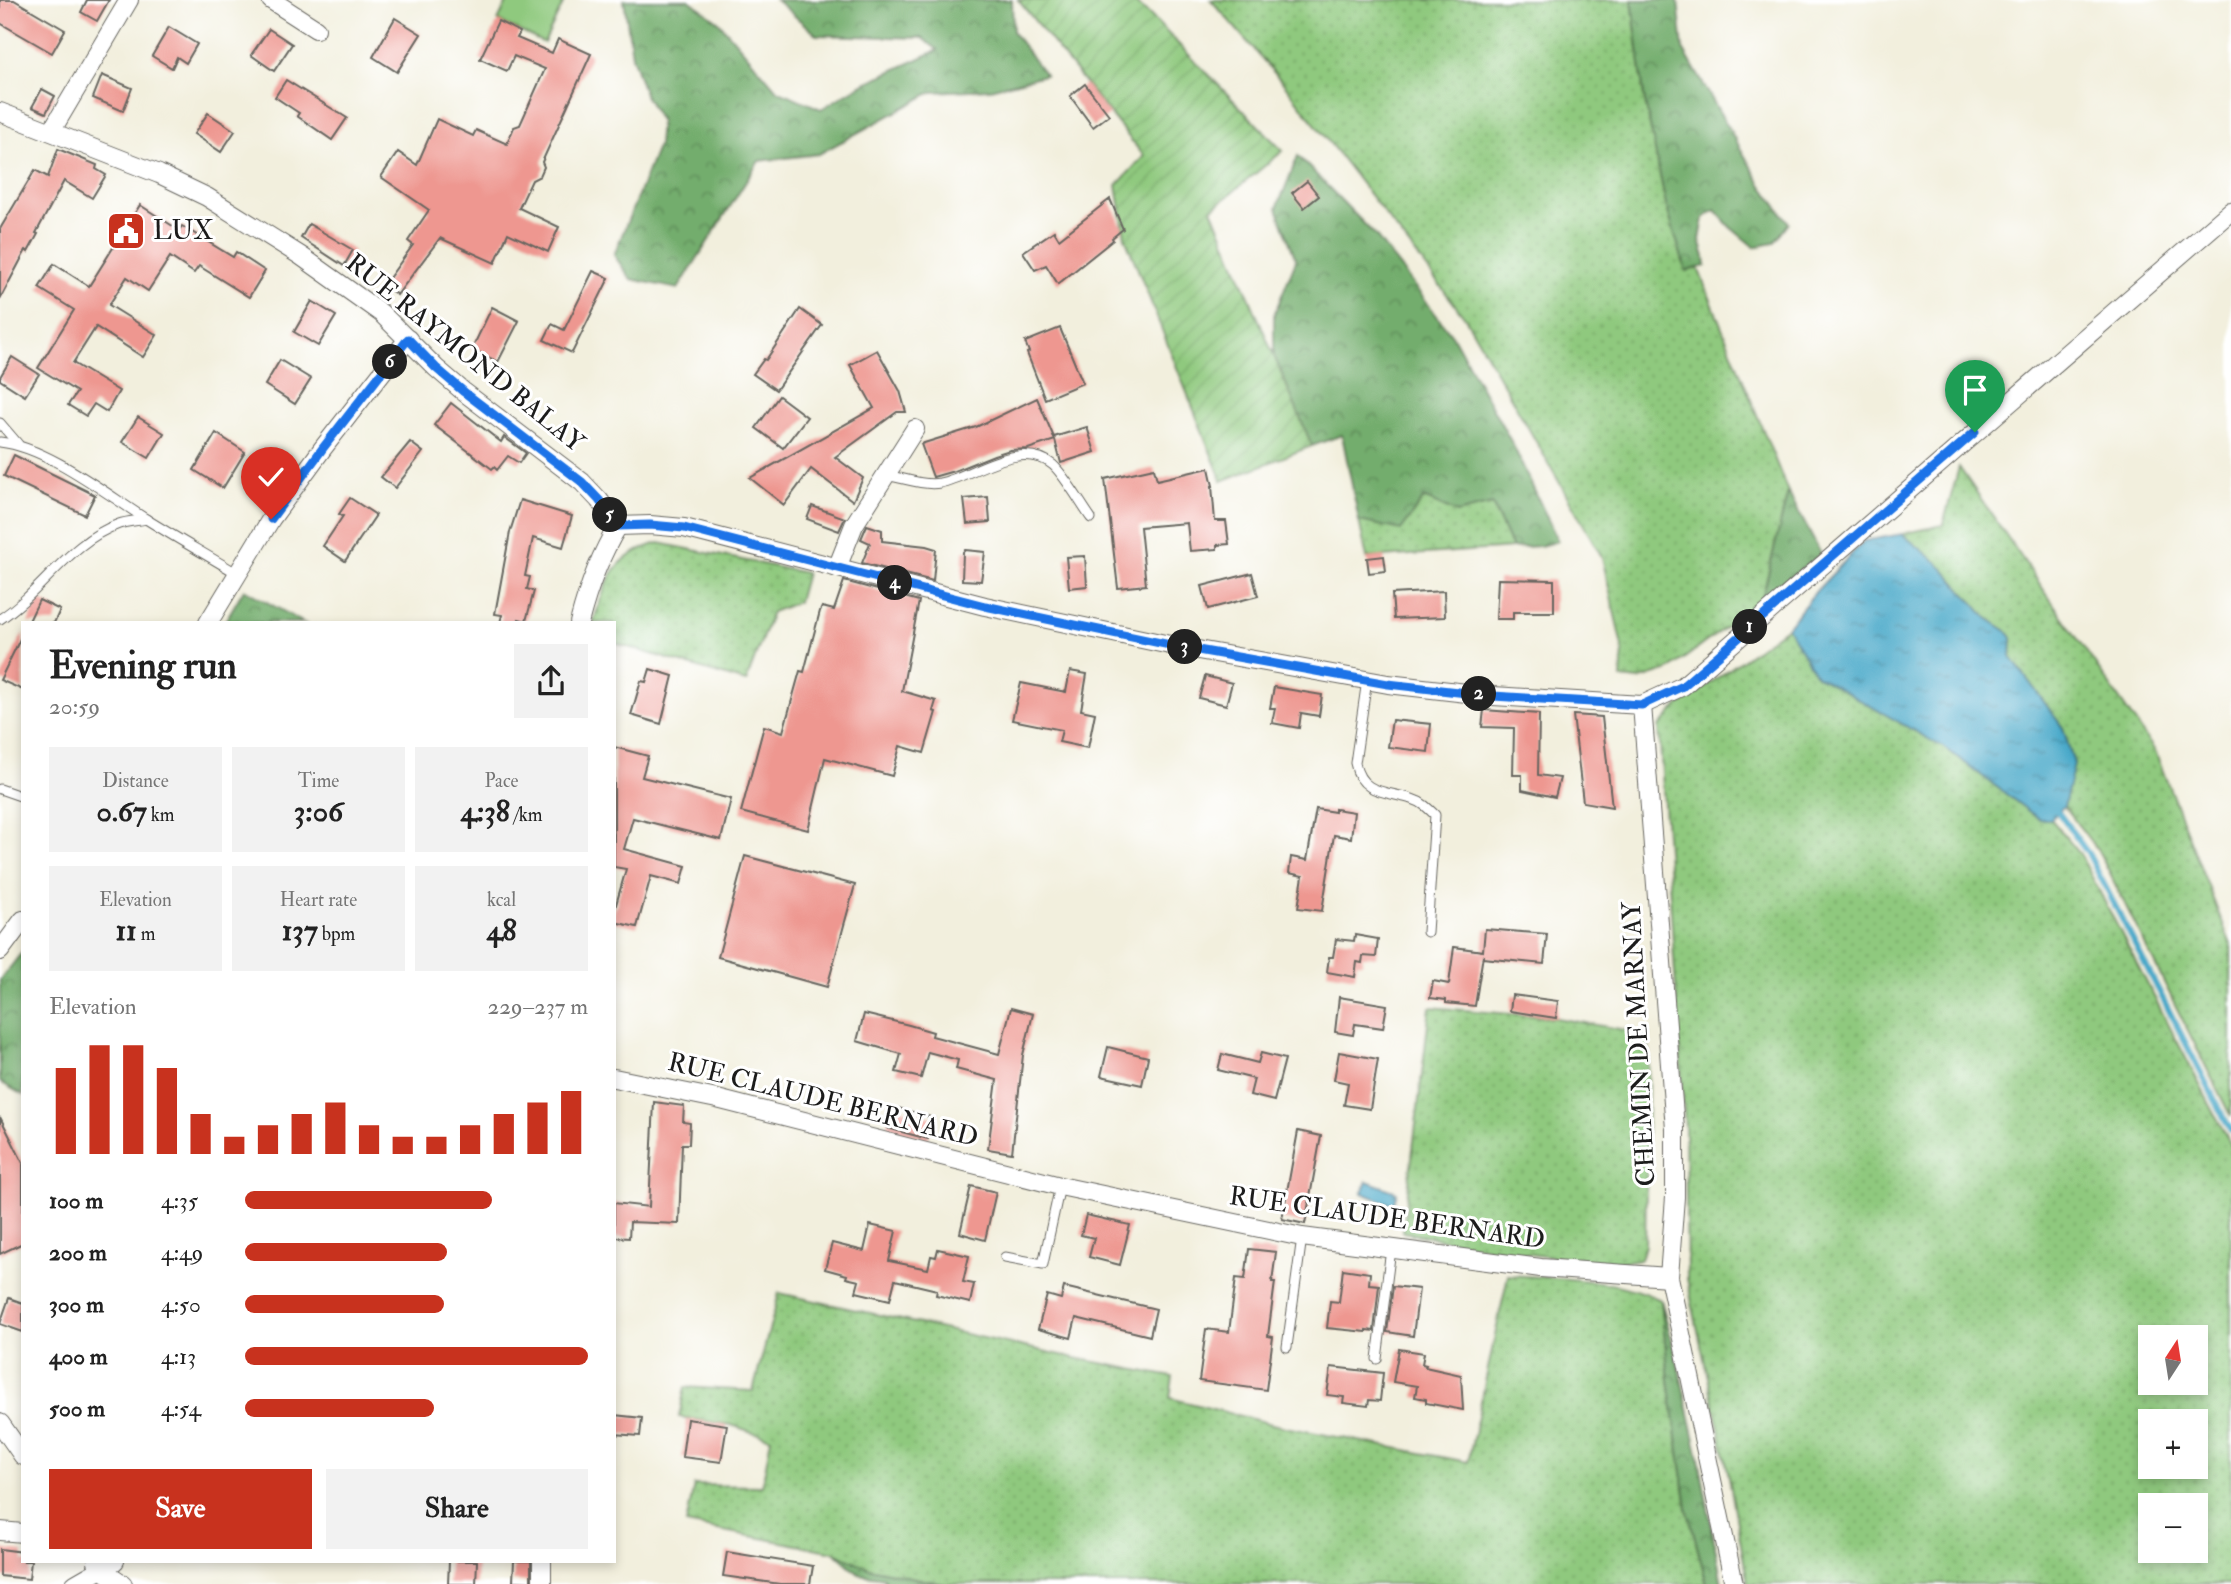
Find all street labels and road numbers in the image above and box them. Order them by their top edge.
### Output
street label: RUE RAYMOND BALAY [339,247,592,460]
street label: CHEMIN DE MARNAY [1615,900,1662,1187]
street label: RUE CLAUDE BERNARD [665,1046,981,1154]
street label: RUE CLAUDE BERNARD [1227,1180,1547,1256]

